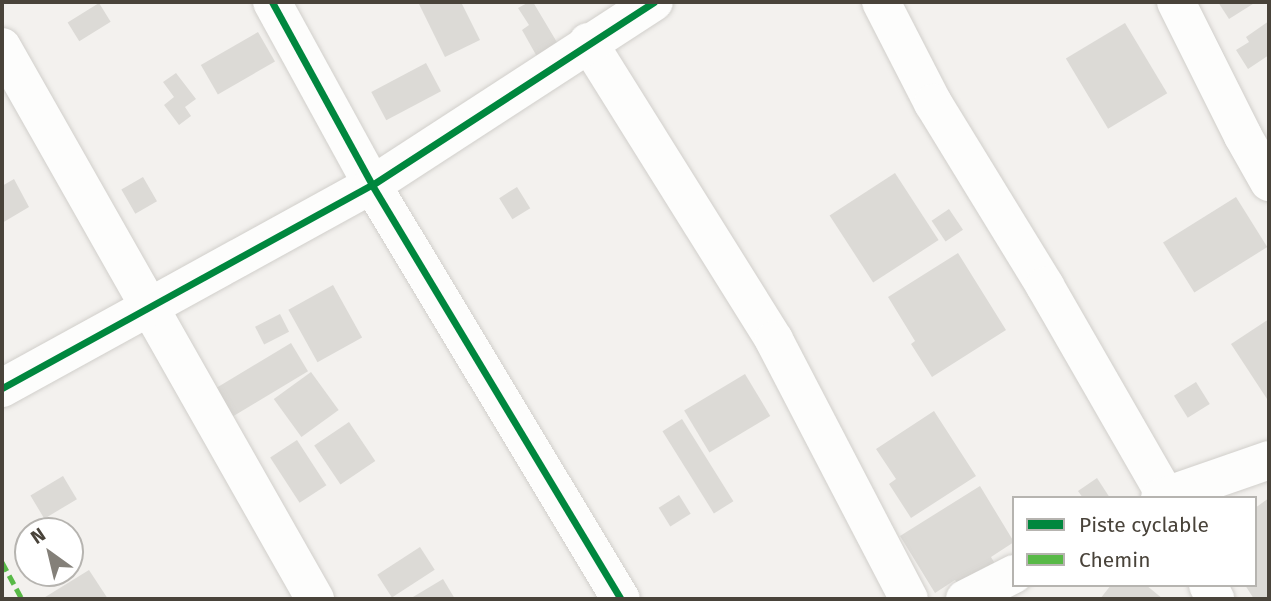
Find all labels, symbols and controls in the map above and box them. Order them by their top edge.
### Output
legend [1012,496,1257,587]
text: Piste cyclable [1079,512,1209,538]
north arrow [14,517,84,587]
text: N [26,523,50,549]
text: Chemin [1079,547,1151,573]

